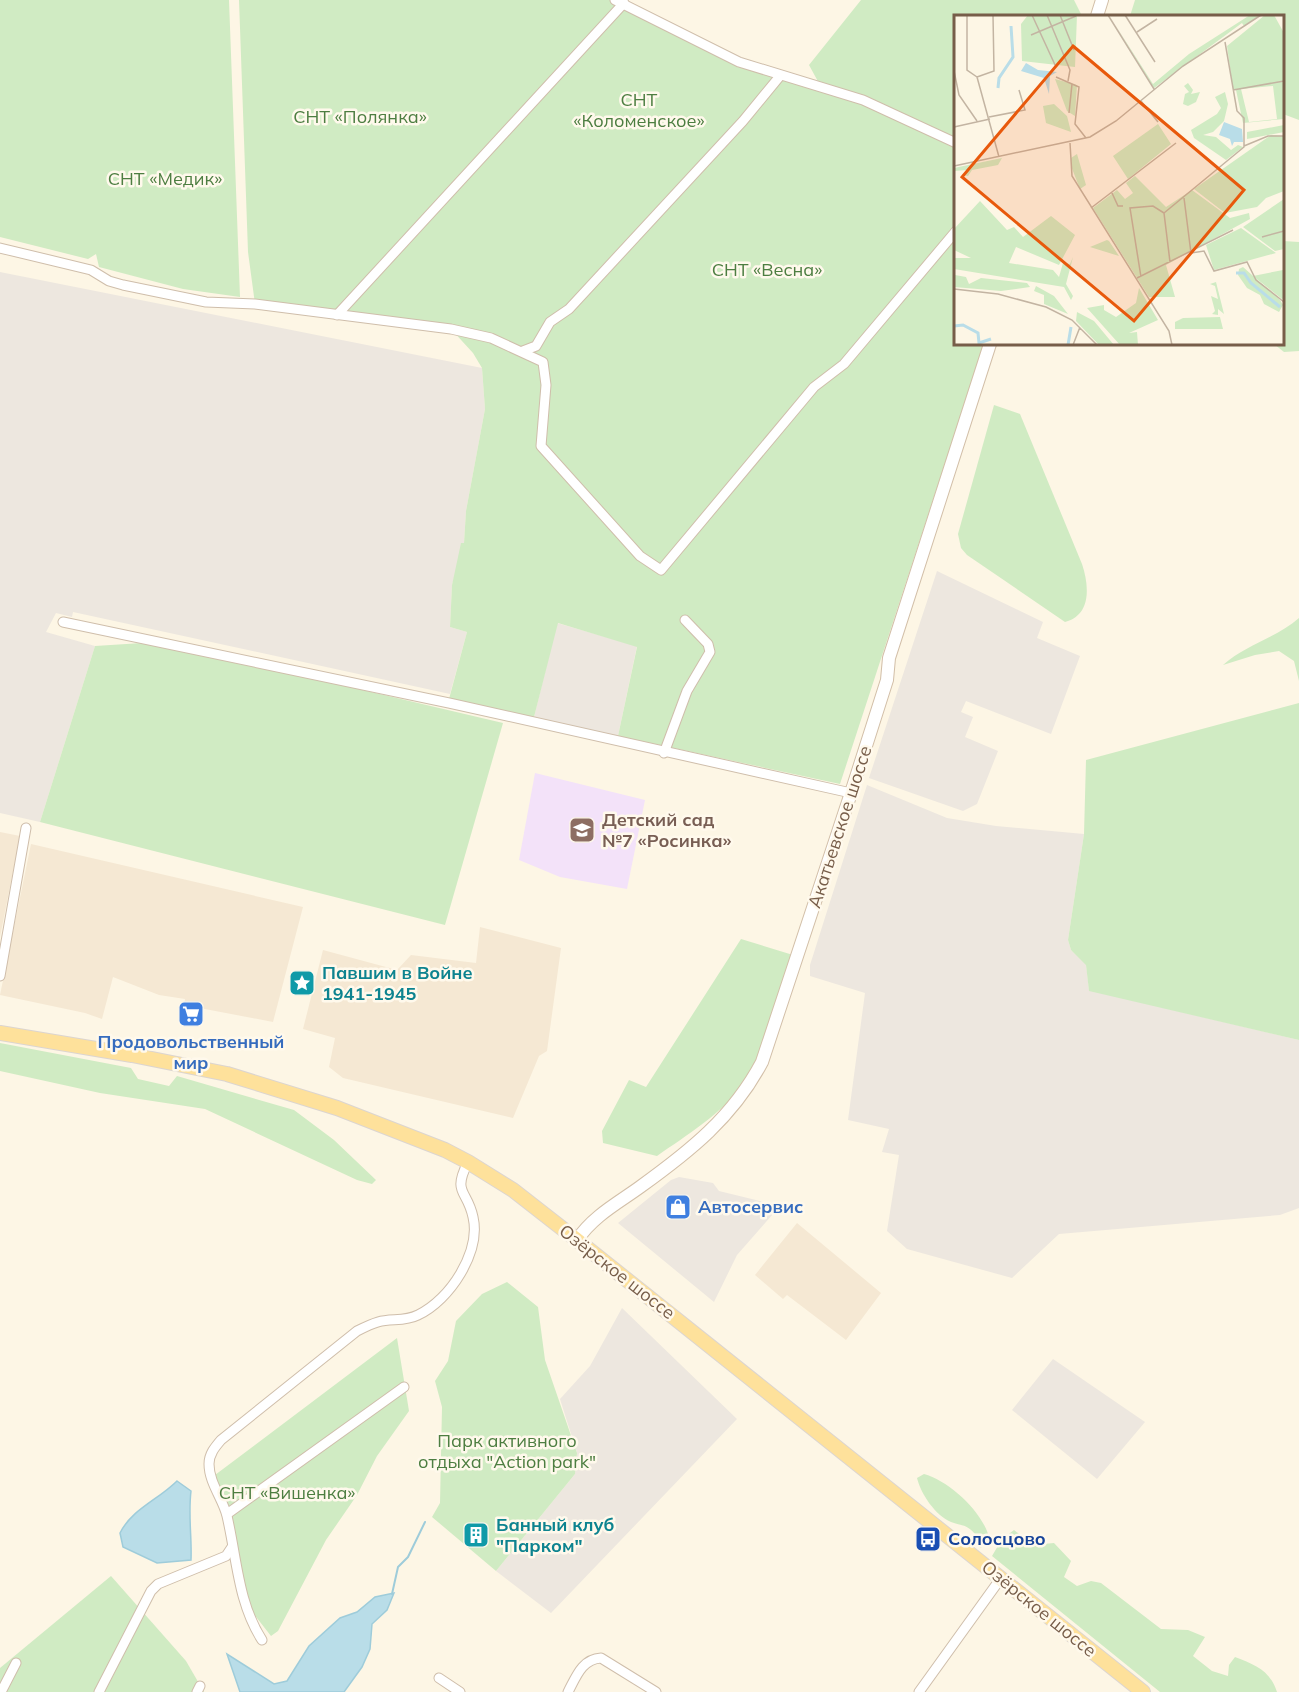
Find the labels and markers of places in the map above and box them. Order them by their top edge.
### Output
place label: Детский сад №7 «Росинка» [602,808,732,852]
school or university icon: Детский сад №7 «Росинка» [567,815,597,845]
place label: Павшим в Войне 1941-1945 [322,961,473,1005]
place icon: Павшим в Войне 1941-1945 [287,968,317,998]
supermarket icon: Продовольственный мир [176,999,206,1029]
place label: Продовольственный мир [98,1030,284,1074]
shop icon: Автосервис [663,1192,693,1222]
place label: Автосервис [698,1195,803,1218]
place label: Банный клуб "Парком" [496,1513,615,1557]
building icon: Банный клуб "Парком" [461,1520,491,1550]
bus stop icon: Солосцово [913,1524,943,1554]
place label: Солосцово [948,1527,1046,1550]

